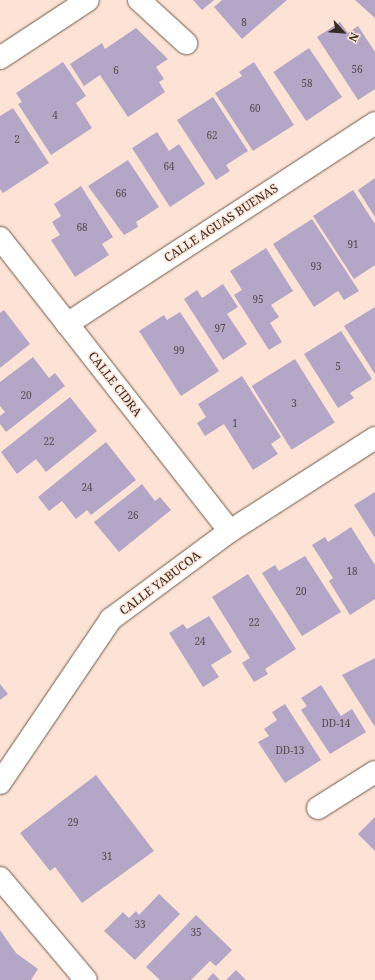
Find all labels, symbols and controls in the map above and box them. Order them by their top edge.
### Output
north arrow [323,12,363,52]
house number: 8 [241,17,247,29]
text: N [346,30,363,45]
house number: 56 [351,64,363,76]
house number: 6 [113,65,119,77]
house number: 58 [301,78,313,90]
house number: 60 [249,103,261,115]
house number: 4 [52,110,58,122]
house number: 62 [206,130,218,142]
house number: 2 [14,134,20,146]
house number: 64 [163,161,175,173]
street label: CALLE AGUAS BUENAS [161,181,281,265]
house number: 66 [115,188,127,200]
house number: 68 [76,222,88,234]
house number: 91 [347,239,359,251]
house number: 93 [310,261,322,273]
house number: 95 [252,294,264,306]
house number: 97 [214,323,226,335]
house number: 99 [173,345,185,357]
street label: CALLE CIDRA [85,349,145,419]
house number: 5 [335,361,341,373]
house number: 20 [20,390,32,402]
house number: 3 [291,398,297,410]
house number: 1 [232,418,238,430]
house number: 22 [43,436,55,448]
house number: 24 [81,482,93,494]
house number: 26 [127,510,139,522]
street label: CALLE YABUCOA [117,548,203,618]
house number: 18 [346,566,358,578]
house number: 20 [295,586,307,598]
house number: 22 [248,617,260,629]
house number: 24 [194,636,206,648]
house number: DD-14 [322,718,350,730]
house number: DD-13 [276,745,304,757]
house number: 29 [67,817,79,829]
house number: 31 [101,851,113,863]
house number: 33 [134,919,146,931]
house number: 35 [190,927,202,939]

